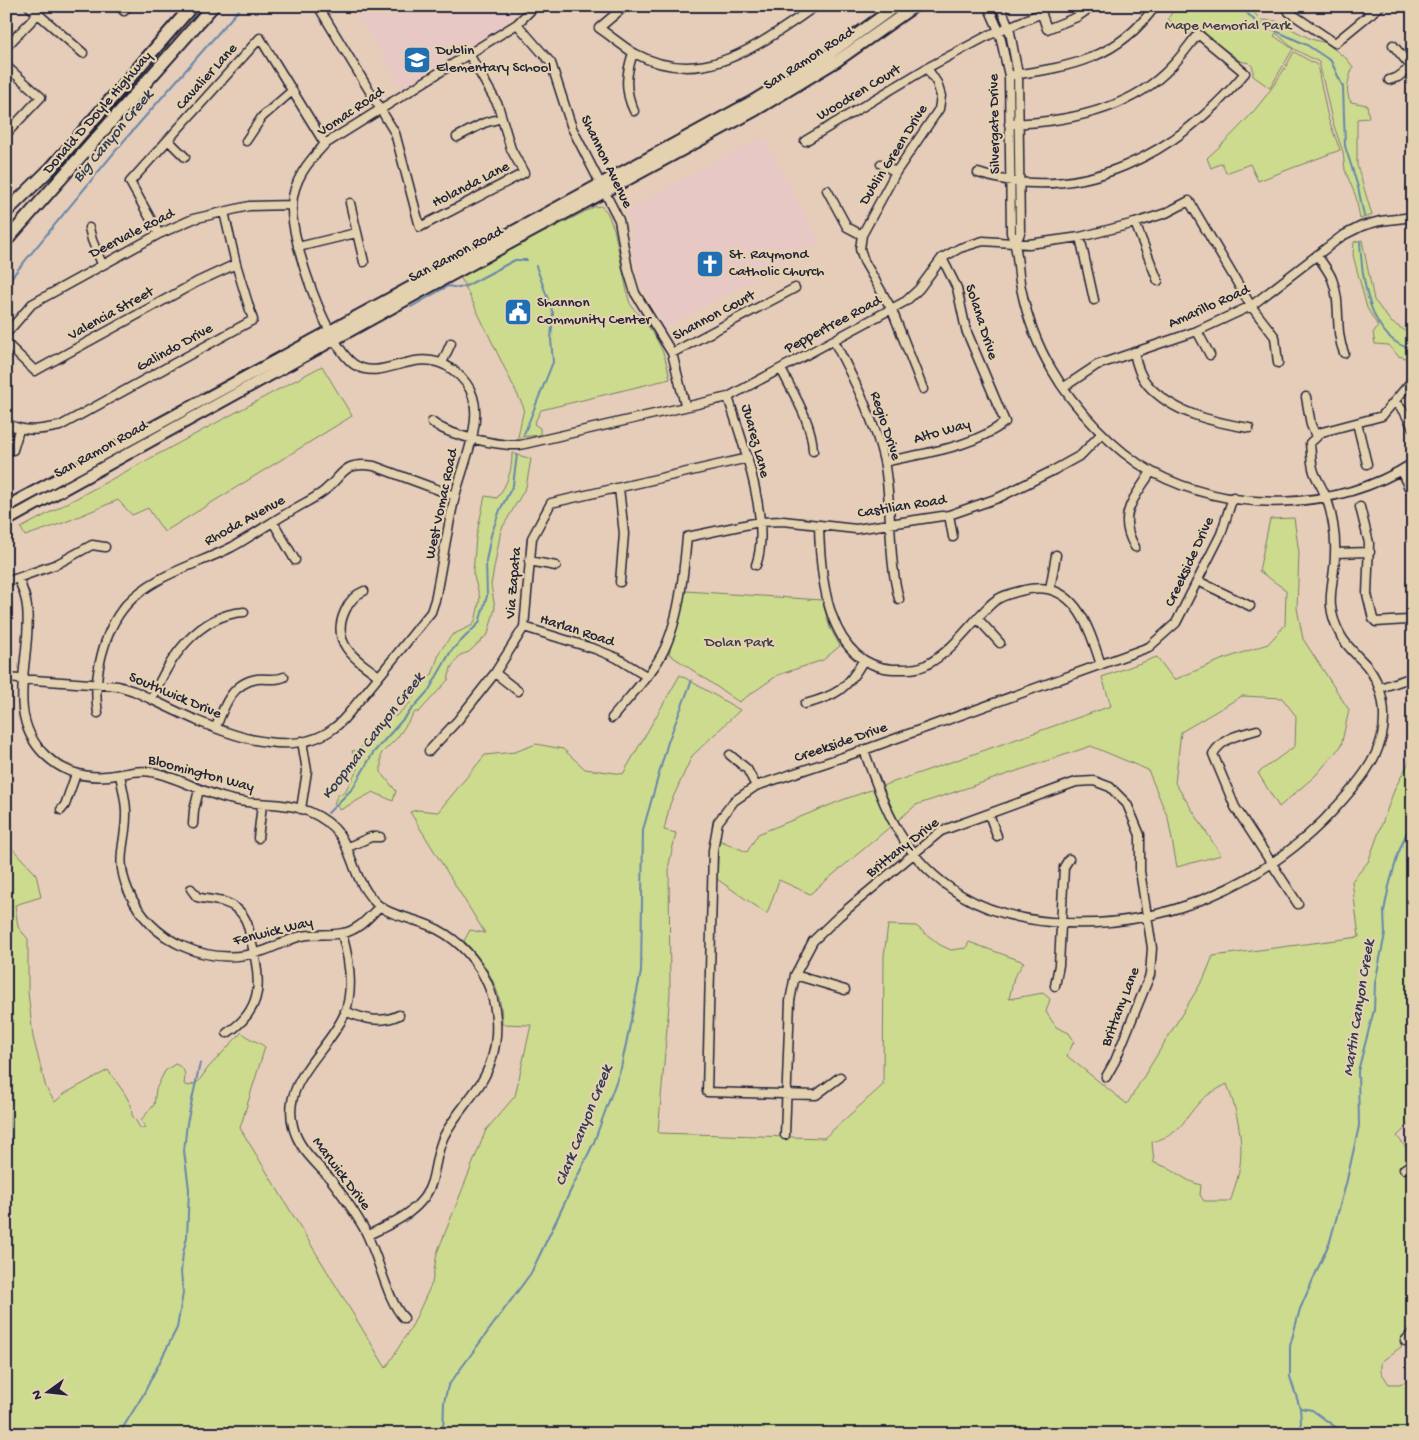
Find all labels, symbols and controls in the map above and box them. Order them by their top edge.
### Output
park label: Mape Memorial Park [1165,17,1292,35]
street label: San Ramon Road [760,22,859,95]
street label: Cavalier Lane [172,40,242,114]
place label: Dublin Elementary School [435,42,552,77]
school or university icon: Dublin Elementary School [402,45,432,75]
street label: Donald D Doyle Highway [39,47,157,179]
street label: Woodren Court [814,60,906,125]
street label: Silvergate Drive [985,74,1005,174]
street label: Vomac Road [313,82,389,141]
water label: Big Canyon Creek [70,85,160,187]
street label: Dublin Green Drive [855,101,932,210]
street label: Shannon Avenue [576,113,636,212]
street label: Holanda Lane [429,158,513,212]
street label: Deervale Road [86,204,179,264]
street label: San Ramon Road [406,222,507,287]
place label: St. Raymond Catholic Church [729,246,824,281]
church icon: St. Raymond Catholic Church [695,249,725,279]
street label: Amarillo Road [1166,281,1254,333]
street label: Valencia Street [64,282,159,345]
street label: Solana Drive [960,282,1002,362]
street label: Shannon Court [670,286,760,345]
street label: Peppertree Road [781,291,886,359]
place label: Shannon Community Center [537,294,653,329]
public building icon: Shannon Community Center [503,297,533,327]
street label: Galindo Drive [134,320,216,376]
street label: Regio Drive [865,389,905,463]
street label: Juarez Lane [737,402,773,480]
street label: Alto Way [912,415,973,449]
street label: San Ramon Road [51,416,152,483]
street label: West Vomac Road [422,446,463,561]
street label: Rhoda Avenue [202,491,289,551]
street label: Castilian Road [856,491,949,523]
street label: Creekside Drive [1161,514,1219,610]
street label: Via Zapata [502,546,526,620]
street label: Harlan Road [537,610,618,652]
park label: Dolan Park [704,634,775,652]
street label: Southwick Drive [126,668,224,724]
water label: Koopman Canyon Creek [319,668,431,804]
street label: Creekside Drive [792,719,890,767]
street label: Bloomington Way [145,751,257,797]
street label: Brittany Drive [862,814,943,883]
street label: Fenwick Way [230,913,315,951]
water label: Martin Canyon Creek [1340,937,1380,1078]
street label: Brittany Lane [1097,965,1144,1050]
water label: Clark Canyon Creek [552,1061,619,1189]
street label: Marwick Drive [308,1134,375,1214]
north arrow [22,1368,72,1418]
text: N [28,1388,47,1401]

